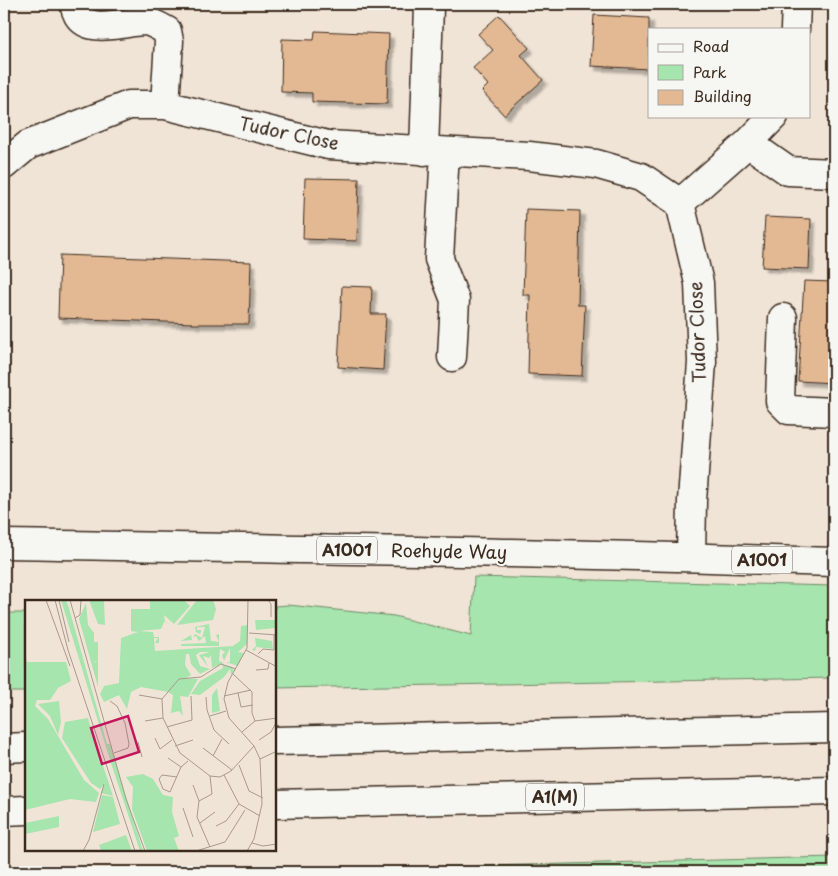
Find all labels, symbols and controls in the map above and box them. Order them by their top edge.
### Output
legend [648,28,810,118]
text: Road [693,34,729,57]
text: Park [693,60,727,83]
text: Building [693,84,752,107]
street label: Tudor Close [237,109,342,156]
street label: Tudor Close [681,281,712,383]
road number: A1001 [317,536,377,564]
street label: Roehyde Way [391,536,507,565]
road number: A1001 [732,546,792,574]
inset map [25,600,276,851]
road number: A1(M) [526,784,584,810]

